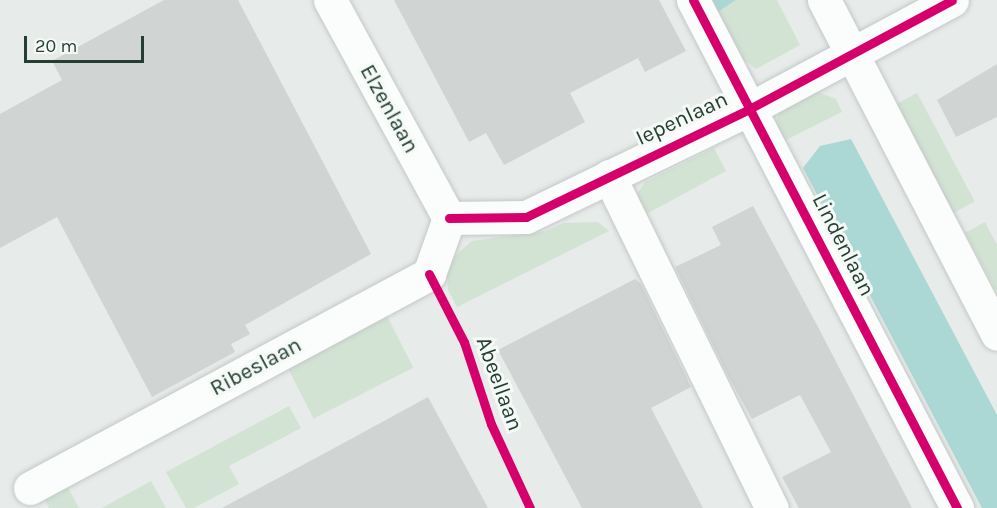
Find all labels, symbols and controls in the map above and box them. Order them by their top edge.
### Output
scale bar [27,24,147,62]
text: 20 m [35,35,77,57]
street label: Elzenlaan [354,60,424,158]
street label: Iepenlaan [632,86,732,152]
street label: Lindenlaan [806,189,880,301]
street label: Ribeslaan [206,332,306,402]
street label: Abeellaan [470,333,528,435]

